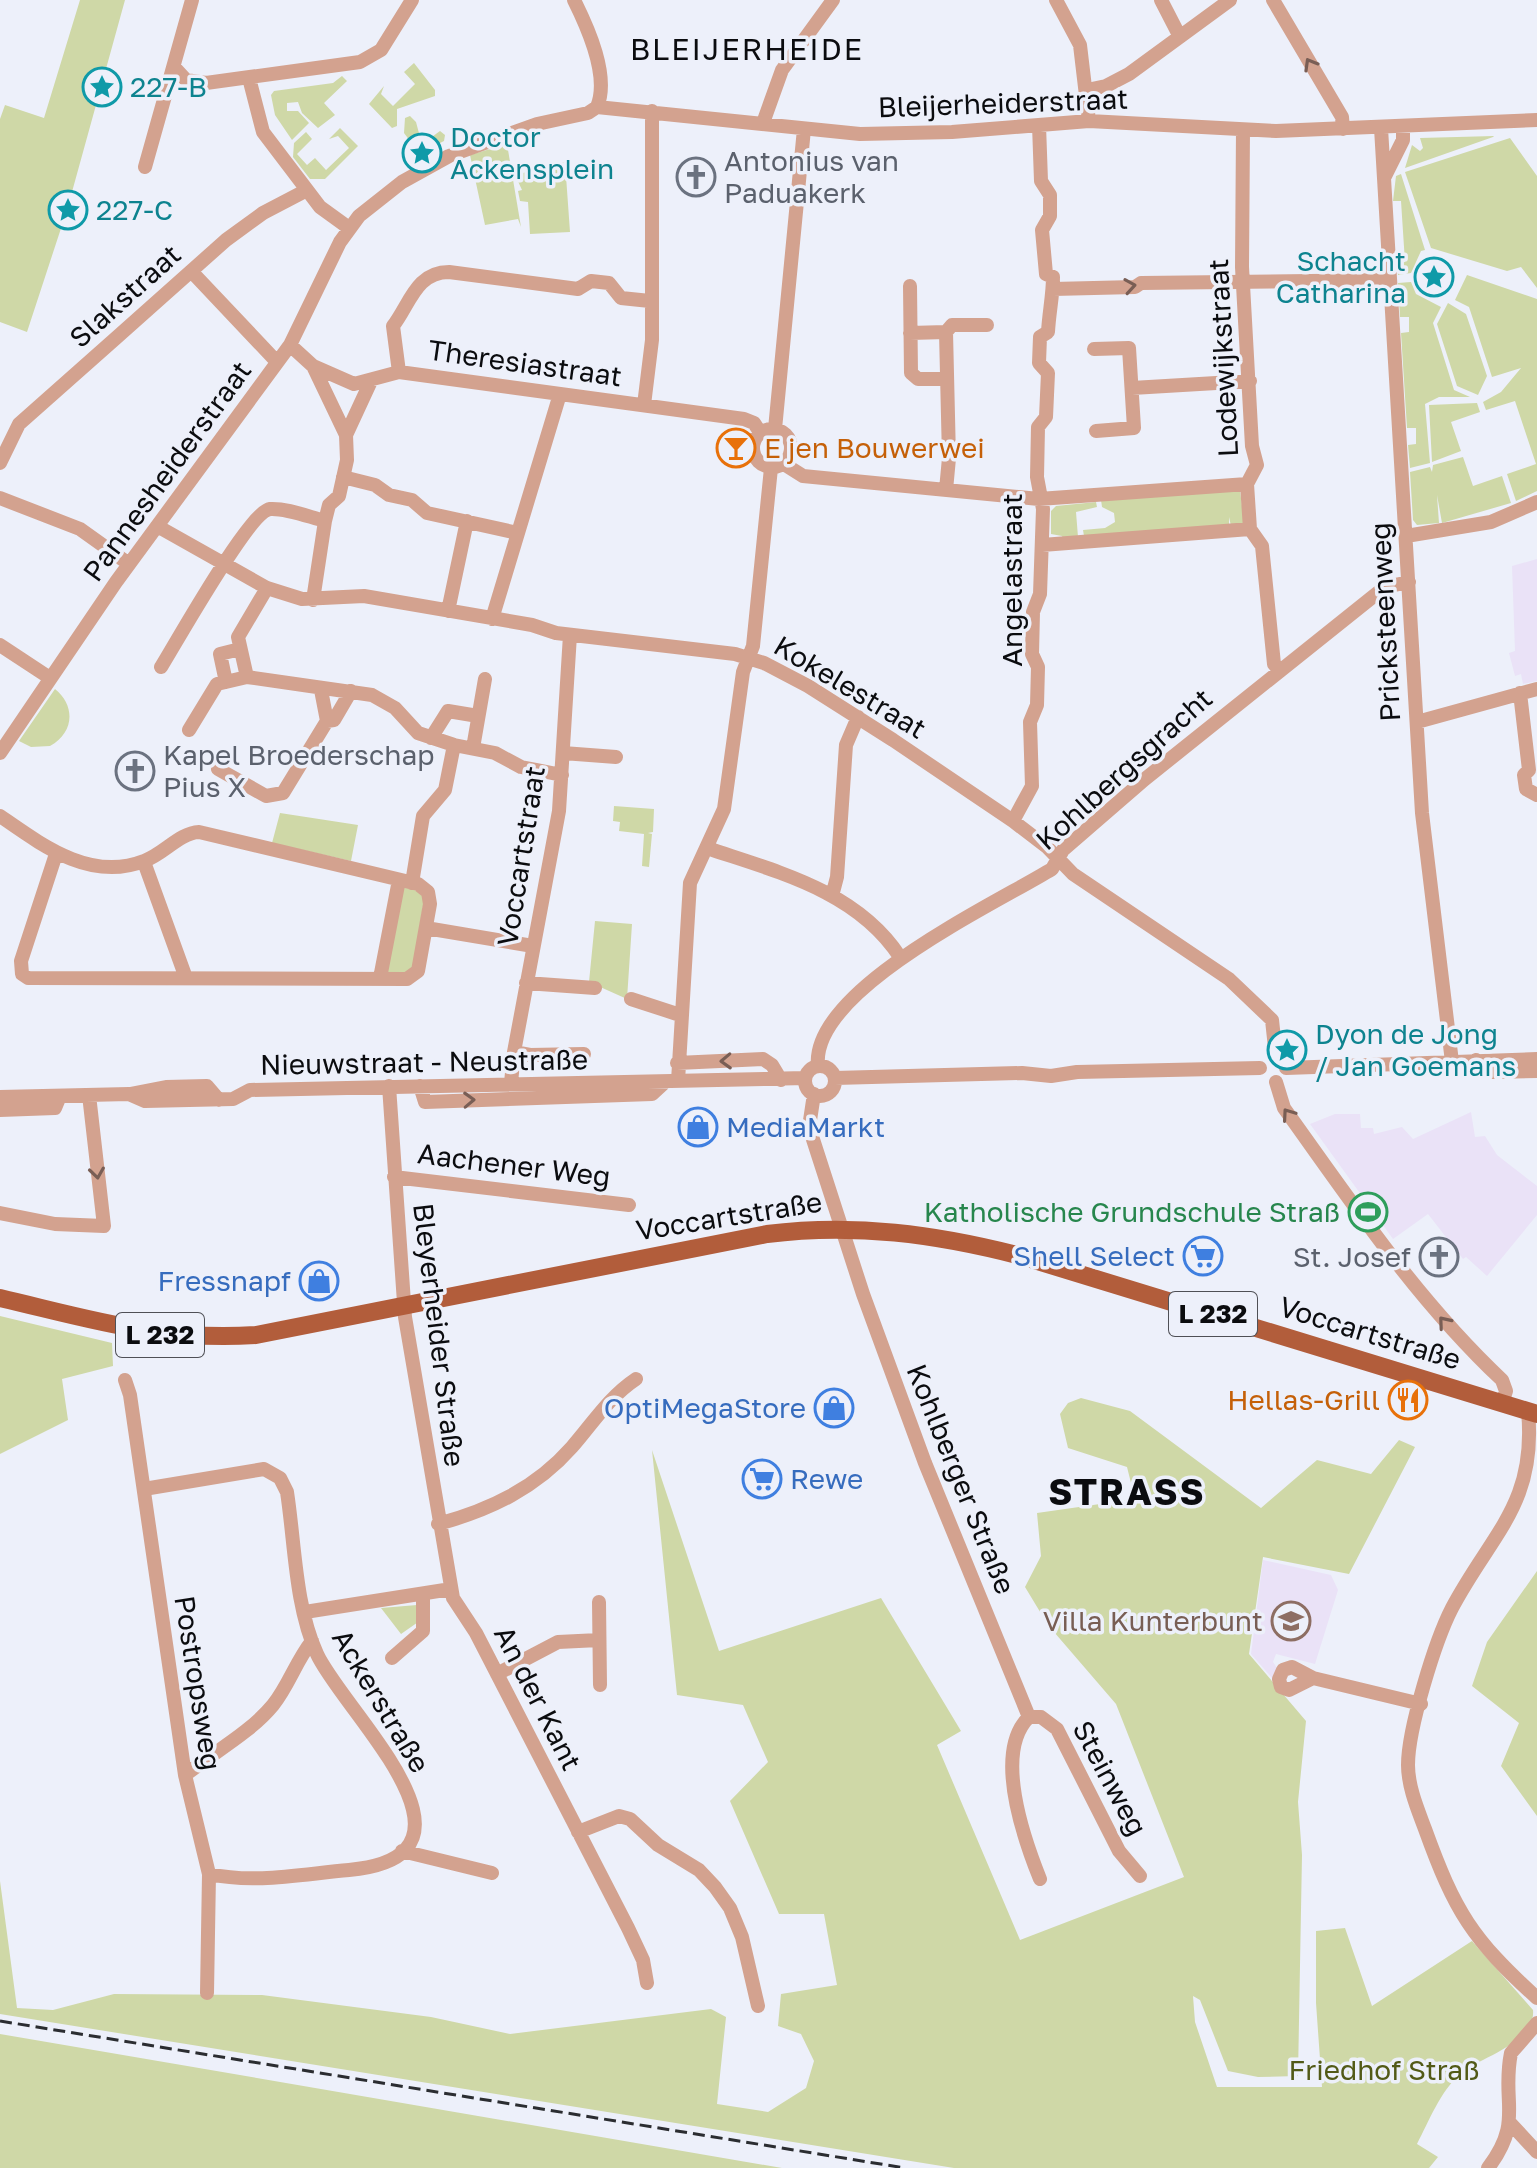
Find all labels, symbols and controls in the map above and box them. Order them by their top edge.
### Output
district label: BLEIJERHEIDE [630,31,864,67]
one-way arrow [1304,58,1320,73]
place icon: 227-B [81,66,123,108]
place label: 227-B [130,70,207,103]
street label: Bleijerheiderstraat [877,82,1129,123]
place label: Doctor Ackensplein [450,120,614,185]
place icon: Doctor Ackensplein [401,132,443,174]
place label: Antonius van Paduakerk [724,144,899,209]
church icon: Antonius van Paduakerk [675,156,717,198]
place icon: 227-C [47,189,89,231]
place label: 227-C [96,193,173,226]
street label: Slakstraat [62,237,187,354]
place label: Schacht Catharina [1276,244,1406,309]
place icon: Schacht Catharina [1413,256,1455,298]
street label: Lodewijkstraat [1201,258,1244,458]
one-way arrow [1124,278,1137,295]
street label: Theresiastraat [426,333,624,392]
street label: Pannesheiderstraat [76,354,258,587]
bar icon: E jen Bouwerwei [715,427,757,469]
place label: E jen Bouwerwei [764,431,985,464]
street label: Angelastraat [995,493,1028,667]
street label: Pricksteenweg [1363,522,1406,722]
street label: Kokelestraat [768,628,932,745]
street label: Kohlbergsgracht [1029,681,1218,856]
place label: Kapel Broederschap Pius X [163,738,434,803]
church icon: Kapel Broederschap Pius X [114,750,156,792]
street label: Voccartstraat [490,763,551,948]
place label: Dyon de Jong / Jan Goemans [1315,1017,1516,1082]
place icon: Dyon de Jong / Jan Goemans [1266,1029,1308,1071]
street label: Nieuwstraat - Neustraße [260,1042,588,1081]
one-way arrow [719,1052,732,1069]
one-way arrow [463,1092,476,1109]
shop icon: MediaMarkt [677,1106,719,1148]
one-way arrow [1283,1109,1298,1123]
place label: MediaMarkt [726,1110,885,1143]
street label: Aachener Weg [416,1136,612,1193]
one-way arrow [88,1166,105,1179]
street label: Voccartstraße [634,1185,824,1246]
sports icon: Katholische Grundschule Straß [1347,1191,1389,1233]
place label: Katholische Grundschule Straß [924,1195,1340,1228]
street label: Bleyerheider Straße [407,1201,472,1469]
supermarket icon: Shell Select [1182,1235,1224,1277]
church icon: St. Josef [1418,1236,1460,1278]
place label: Shell Select [1013,1239,1175,1272]
place label: St. Josef [1293,1240,1411,1273]
shop icon: Fressnapf [298,1260,340,1302]
place label: Fressnapf [158,1264,291,1297]
street label: Voccartstraße [1275,1289,1465,1376]
road number: L 232 [1169,1292,1257,1336]
road number: L 232 [116,1313,204,1357]
one-way arrow [1439,1317,1454,1332]
street label: Kohlberger Straße [900,1359,1023,1598]
restaurant icon: Hellas-Grill [1387,1379,1429,1421]
place label: Hellas-Grill [1227,1383,1380,1416]
shop icon: OptiMegaStore [813,1387,855,1429]
place label: OptiMegaStore [604,1391,806,1424]
supermarket icon: Rewe [741,1458,783,1500]
place label: Rewe [790,1462,863,1495]
district label: STRASS [1048,1470,1206,1513]
street label: Postropsweg [168,1593,229,1773]
school or university icon: Villa Kunterbunt [1270,1600,1312,1642]
place label: Villa Kunterbunt [1043,1604,1263,1637]
street label: An der Kant [488,1620,589,1775]
street label: Ackerstraße [326,1623,437,1778]
street label: Steinweg [1067,1715,1154,1841]
park label: Friedhof Straß [1289,2053,1479,2086]

